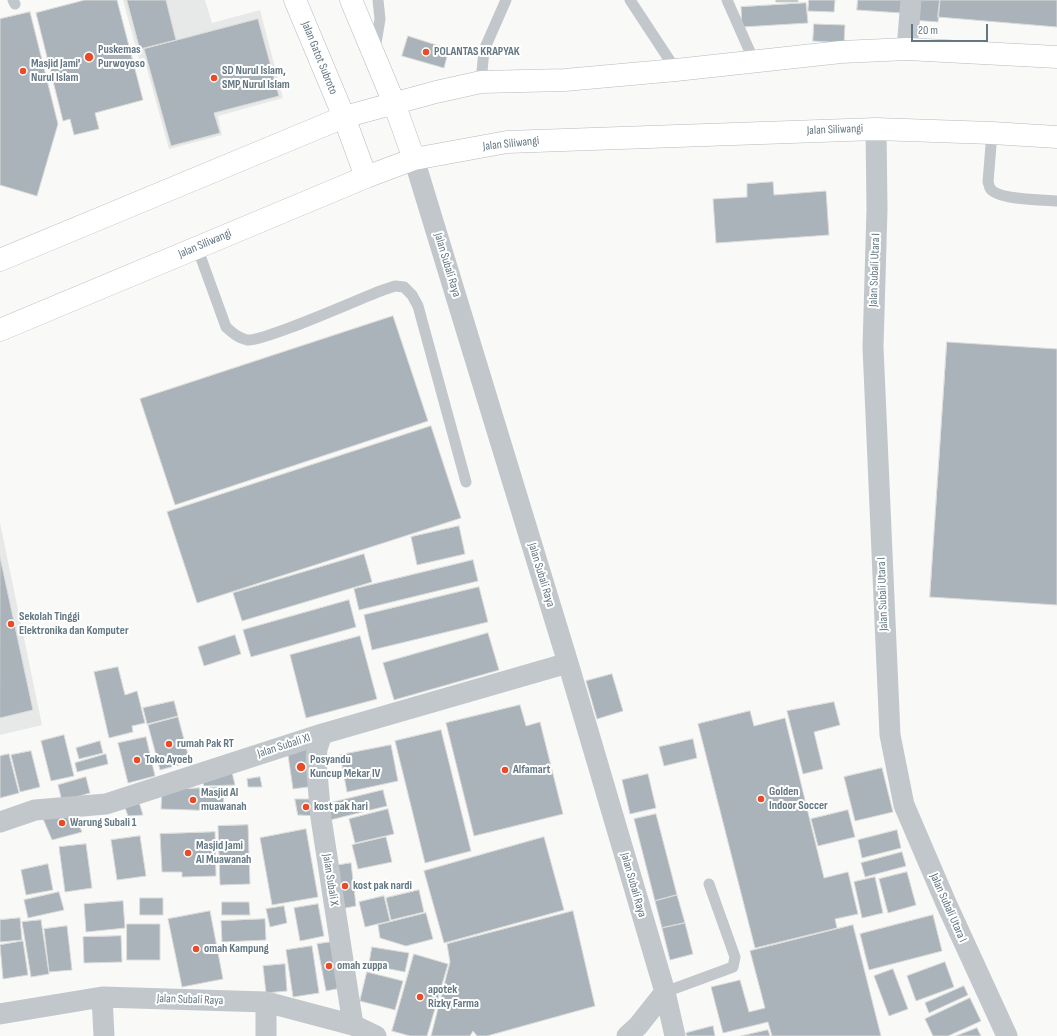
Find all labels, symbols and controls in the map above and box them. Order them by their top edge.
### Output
scale bar [913,16,990,42]
street label: Jalan Gatot Subroto [298,19,340,97]
text: 20 m [918,23,938,38]
place label: Puskemas Purwoyoso [98,43,145,71]
place label: POLANTAS KRAPYAK [434,45,520,59]
marker: POLANTAS KRAPYAK [421,47,431,57]
marker: Puskemas Purwoyoso [83,51,95,63]
place label: Masjid Jami' Nurul Islam [31,57,80,85]
place label: SD Nurul Islam, SMP Nurul Islam [222,64,290,92]
marker: Masjid Jami' Nurul Islam [18,66,28,76]
marker: SD Nurul Islam, SMP Nurul Islam [209,73,219,83]
street label: Jalan Siliwangi [807,122,863,138]
street label: Jalan Siliwangi [482,134,540,154]
street label: Jalan Siliwangi [176,226,234,262]
street label: Jalan Subali Raya [430,231,464,299]
street label: Jalan Subali Utara I [867,233,883,307]
street label: Jalan Subali Raya [524,541,558,609]
street label: Jalan Subali Utara I [875,557,891,631]
place label: Sekolah Tinggi Elektronika dan Komputer [19,610,129,638]
marker: Sekolah Tinggi Elektronika dan Komputer [6,619,16,629]
street label: Jalan Subali XI [256,731,312,761]
place label: rumah Pak RT [177,737,234,751]
marker: rumah Pak RT [164,739,174,749]
place label: Toko Ayoeb [145,753,193,767]
place label: Posyandu Kuncup Mekar IV [310,753,380,781]
marker: Toko Ayoeb [132,755,142,765]
marker: Posyandu Kuncup Mekar IV [295,761,307,773]
place label: Alfamart [513,763,550,777]
marker: Alfamart [500,765,510,775]
place label: Golden Indoor Soccer [769,785,828,813]
place label: Masjid Al muawanah [201,786,247,814]
marker: Golden Indoor Soccer [756,794,766,804]
marker: Masjid Al muawanah [188,795,198,805]
place label: kost pak hari [314,800,368,814]
marker: kost pak hari [301,802,311,812]
place label: Warung Subali 1 [70,816,137,830]
marker: Warung Subali 1 [57,818,67,828]
place label: Masjid Jami Al Muawanah [196,839,251,867]
marker: Masjid Jami Al Muawanah [183,848,193,858]
street label: Jalan Subali Raya [617,851,649,919]
street label: Jalan Subali X [319,853,341,907]
street label: Jalan Subali Utara I [926,871,970,945]
place label: kost pak nardi [353,879,412,893]
marker: kost pak nardi [340,881,350,891]
place label: omah Kampung [204,942,269,956]
marker: omah Kampung [191,944,201,954]
place label: omah zuppa [337,959,387,973]
marker: omah zuppa [324,961,334,971]
place label: apotek Rizky Farma [428,983,479,1011]
street label: Jalan Subali Raya [157,992,223,1008]
marker: apotek Rizky Farma [415,992,425,1002]

